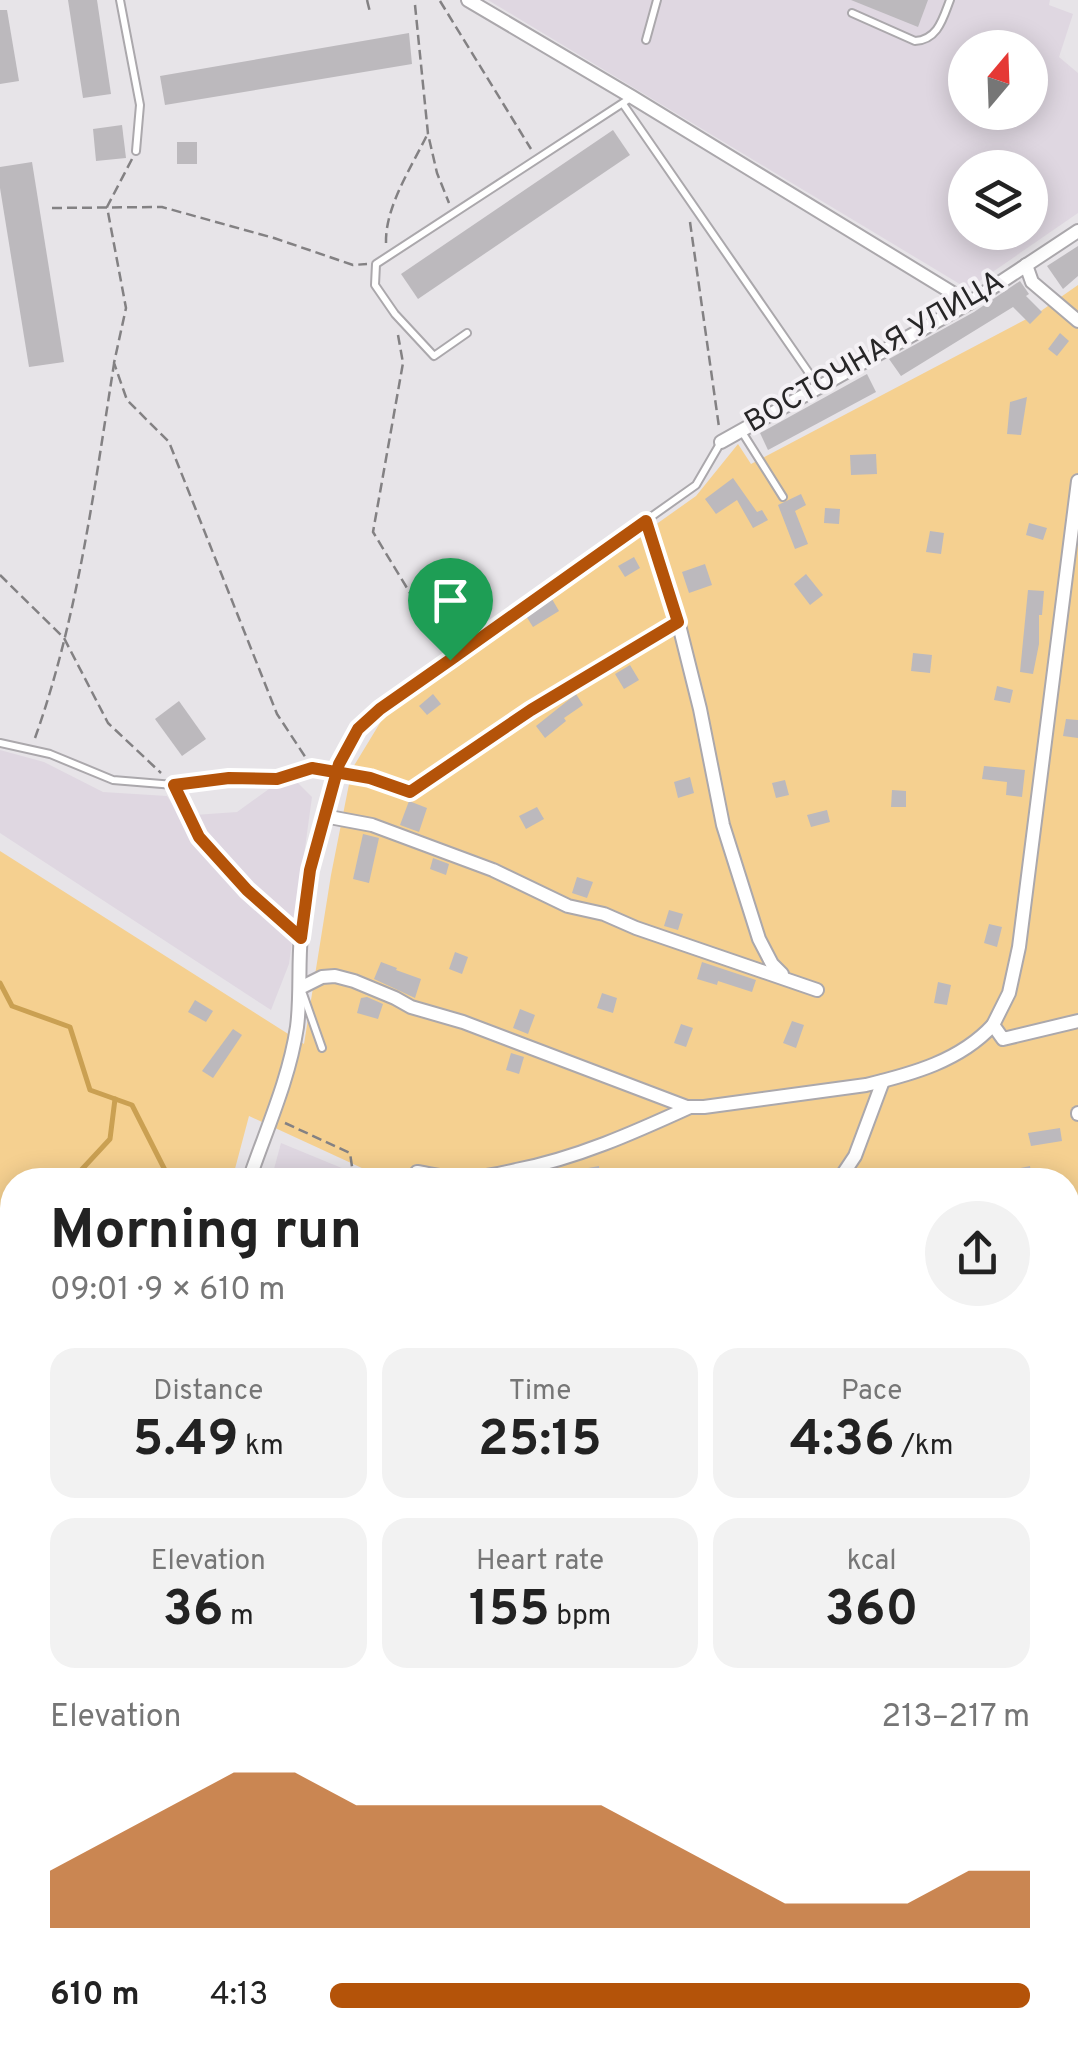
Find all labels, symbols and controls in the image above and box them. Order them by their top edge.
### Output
north arrow [948,30,1048,130]
map controls [948,30,1048,250]
button: layers [948,150,1048,250]
street label: ВОСТОЧНАЯ УЛИЦА [739,264,1011,442]
pin [408,558,493,661]
icon: arrive [423,573,478,628]
text: Morning run [50,1198,362,1268]
button: share [925,1201,1030,1306]
text: 09:01 · 9 × 610 m [50,1271,285,1311]
text: Distance [153,1374,263,1410]
text: Time [509,1374,571,1410]
text: Pace [841,1374,902,1410]
text: 5.49 [133,1410,238,1473]
text: 25:15 [478,1410,602,1473]
text: 4:36 [790,1410,895,1473]
text: km [238,1429,284,1465]
text: /km [895,1429,954,1465]
text: Elevation [151,1544,266,1580]
text: Heart rate [476,1544,604,1580]
text: kcal [847,1544,897,1580]
text: 36 [163,1580,224,1643]
text: 155 [469,1580,550,1643]
text: 360 [825,1580,918,1643]
text: m [224,1599,254,1635]
text: bpm [550,1599,611,1635]
text: Elevation [50,1698,182,1738]
text: 213–217 m [882,1698,1030,1738]
text: 610 m [50,1976,140,2016]
text: 4:13 [210,1976,268,2016]

